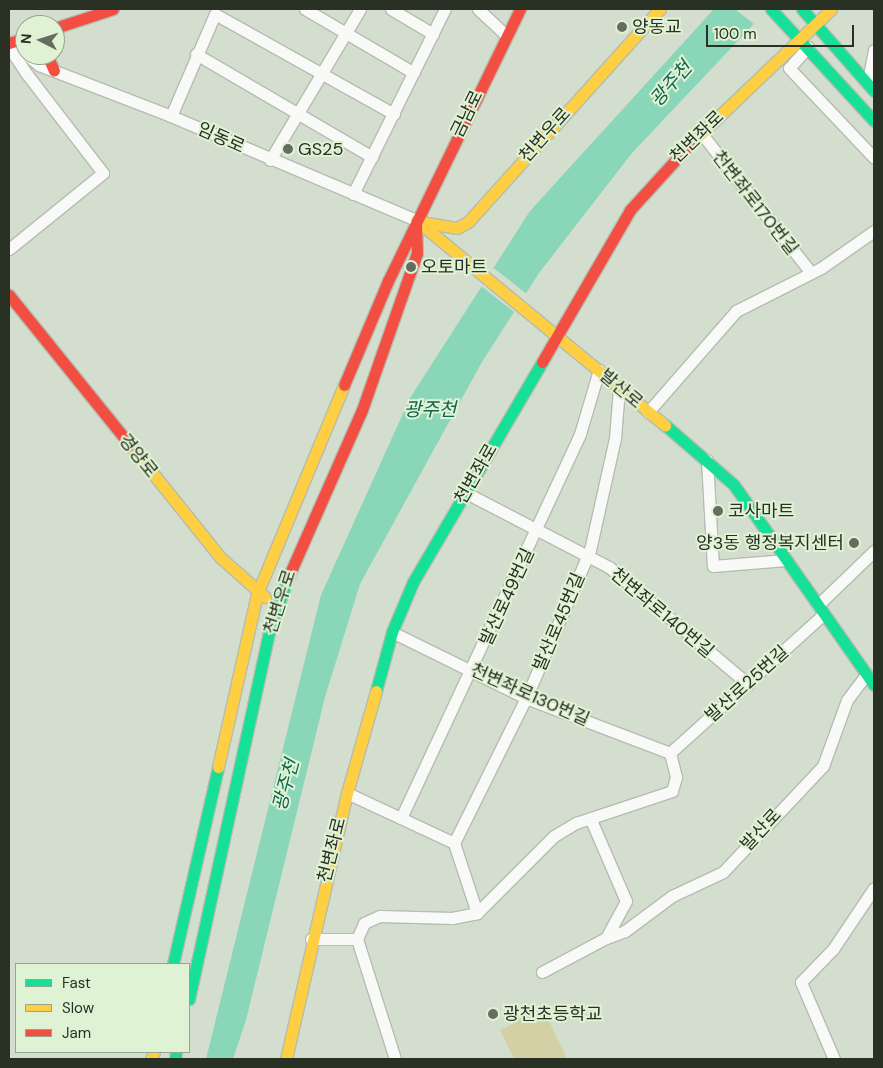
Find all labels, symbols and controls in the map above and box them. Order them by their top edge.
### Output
north arrow [15,15,65,65]
scale bar [708,15,856,47]
place label: 양동교 [632,16,682,38]
marker: 양동교 [616,21,628,33]
text: 100 m [714,24,757,44]
text: N [17,33,35,45]
water label: 광주천 [645,57,697,111]
street label: 금남로 [446,87,488,141]
street label: 천변우로 [515,103,575,167]
street label: 천변좌로 [666,106,728,168]
street label: 임동로 [194,118,248,158]
place label: GS25 [298,138,343,160]
marker: GS25 [282,143,294,155]
street label: 천변좌로170번길 [708,146,802,260]
place label: 오토마트 [421,256,487,278]
marker: 오토마트 [405,261,417,273]
street label: 발산로 [595,365,647,413]
water label: 광주천 [404,399,456,421]
street label: 경양로 [114,430,162,482]
street label: 천변좌로 [450,440,502,508]
place label: 코사마트 [728,500,794,522]
marker: 코사마트 [712,505,724,517]
place label: 양3동 행정복지센터 [696,532,844,554]
marker: 양3동 행정복지센터 [848,537,860,549]
street label: 발산로49번길 [475,545,539,649]
street label: 천변좌로140번길 [606,564,718,662]
street label: 천변우로 [259,567,301,637]
street label: 발산로45번길 [529,570,589,674]
street label: 발산로25번길 [701,641,793,727]
street label: 천변좌로130번길 [467,659,593,731]
water label: 광주천 [268,757,304,813]
street label: 발산로 [736,804,786,856]
street label: 천변좌로 [314,815,350,885]
legend [15,963,190,1053]
text: Fast [62,973,91,993]
text: Slow [62,998,94,1018]
place label: 광천초등학교 [503,1003,602,1025]
marker: 광천초등학교 [487,1008,499,1020]
text: Jam [62,1023,91,1043]

